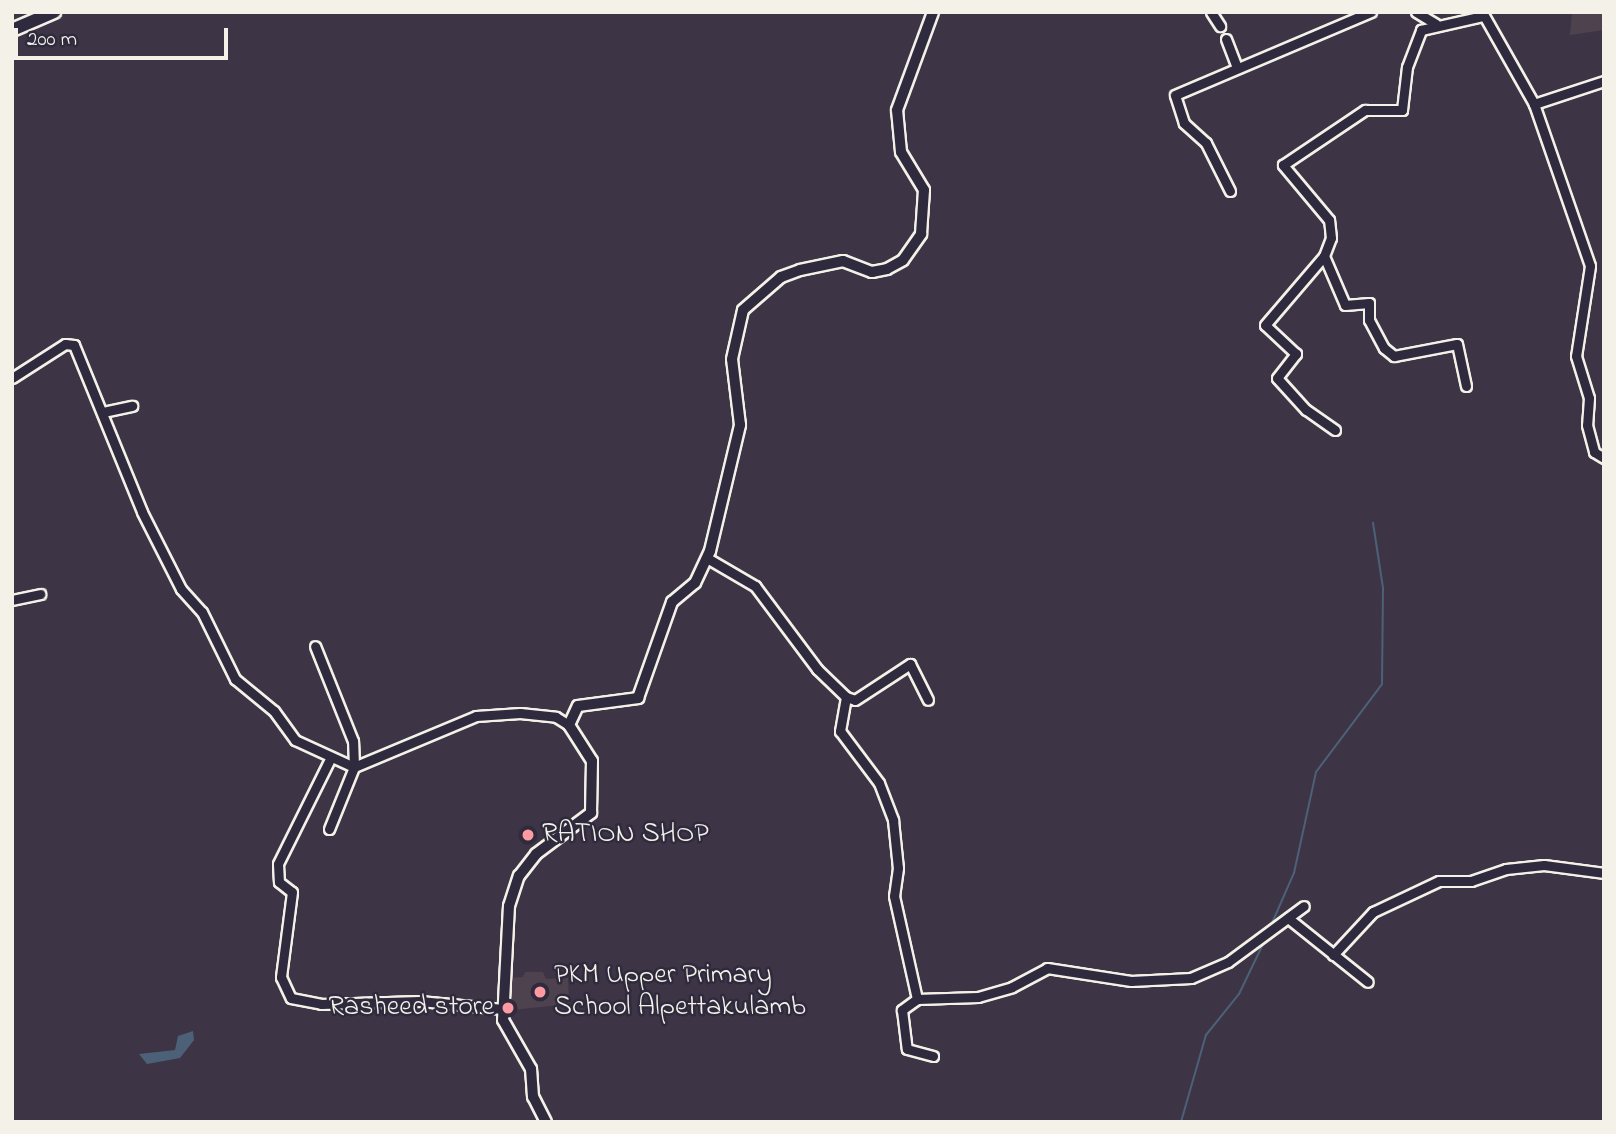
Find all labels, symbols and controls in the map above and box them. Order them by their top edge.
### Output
scale bar [18,14,231,58]
text: 200 m [27,25,77,55]
place label: RATION SHOP [542,818,709,852]
marker: RATION SHOP [520,827,536,843]
place label: PKM Upper Primary School Alpettakulamb [554,959,806,1025]
marker: PKM Upper Primary School Alpettakulamb [532,984,548,1000]
place label: Rasheed store [329,991,494,1025]
marker: Rasheed store [500,1000,516,1016]

